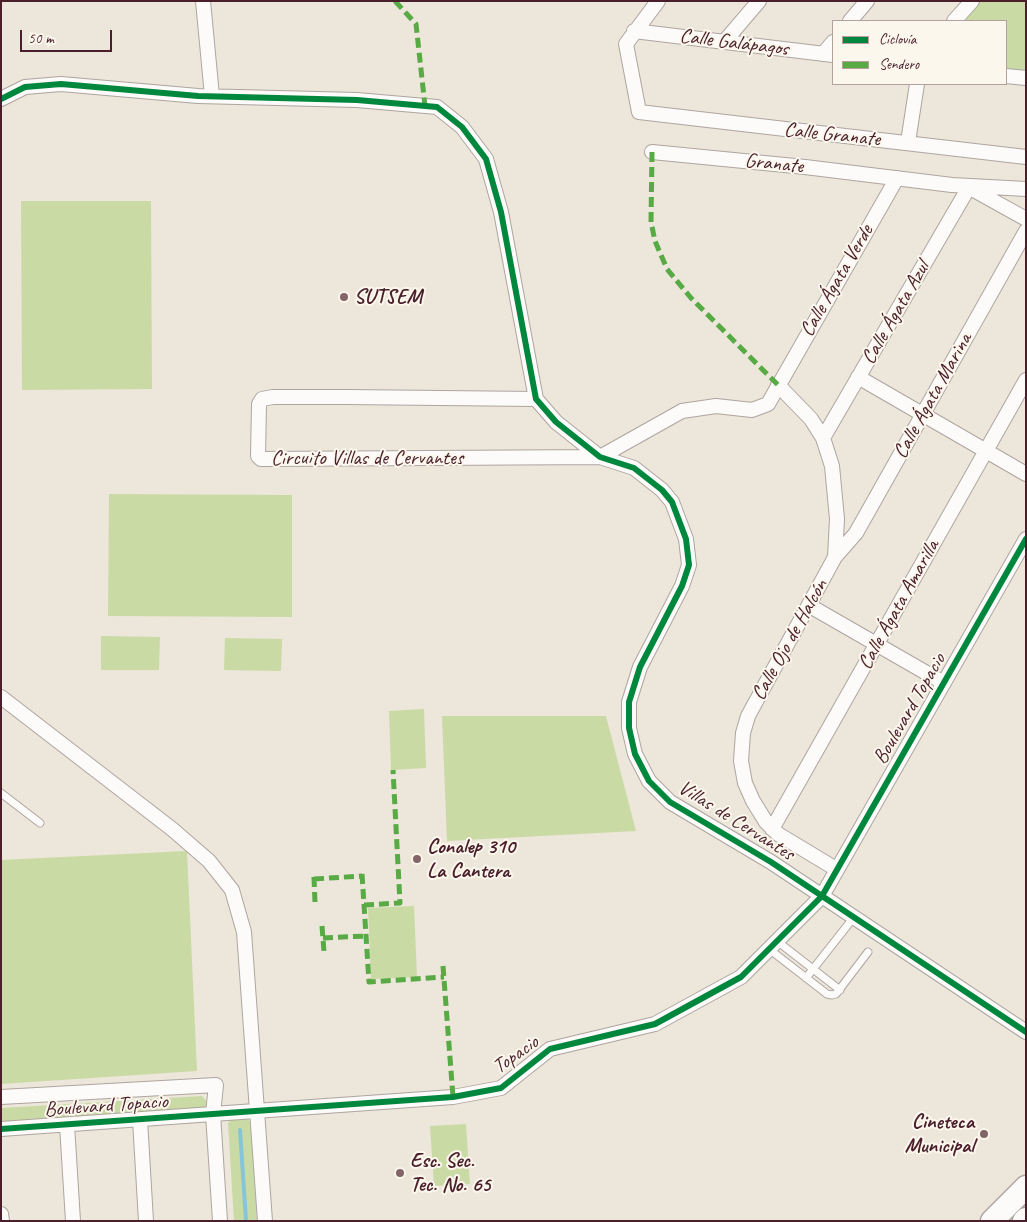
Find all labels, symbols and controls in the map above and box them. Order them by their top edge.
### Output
scale bar [22,20,115,52]
legend [832,20,1007,85]
street label: Calle Galápagos [678,24,790,62]
text: 50 m [28,29,54,48]
text: Ciclovía [879,30,916,49]
text: Sendero [879,55,919,74]
street label: Calle Granate [783,117,881,153]
street label: Granate [744,148,804,180]
street label: Calle Ágata Verde [795,221,879,341]
street label: Calle Ágata Azul [856,257,936,369]
place label: SUTSEM [354,284,422,310]
marker: SUTSEM [338,291,350,303]
street label: Calle Ágata Marina [888,329,978,463]
street label: Circuito Villas de Cervantes [271,445,463,471]
street label: Calle Ágata Amarilla [853,536,945,674]
street label: Calle Ojo de Halcón [746,575,834,705]
street label: Boulevard Topacio [868,649,952,769]
street label: Villas de Cervantes [673,775,799,867]
place label: Conalep 310 La Cantera [427,834,515,884]
marker: Conalep 310 La Cantera [411,853,423,865]
street label: Topacio [488,1030,544,1080]
street label: Boulevard Topacio [43,1089,169,1123]
place label: Cineteca Municipal [905,1109,974,1159]
marker: Cineteca Municipal [978,1128,990,1140]
place label: Esc. Sec. Tec. No. 65 [410,1148,490,1198]
marker: Esc. Sec. Tec. No. 65 [394,1167,406,1179]

